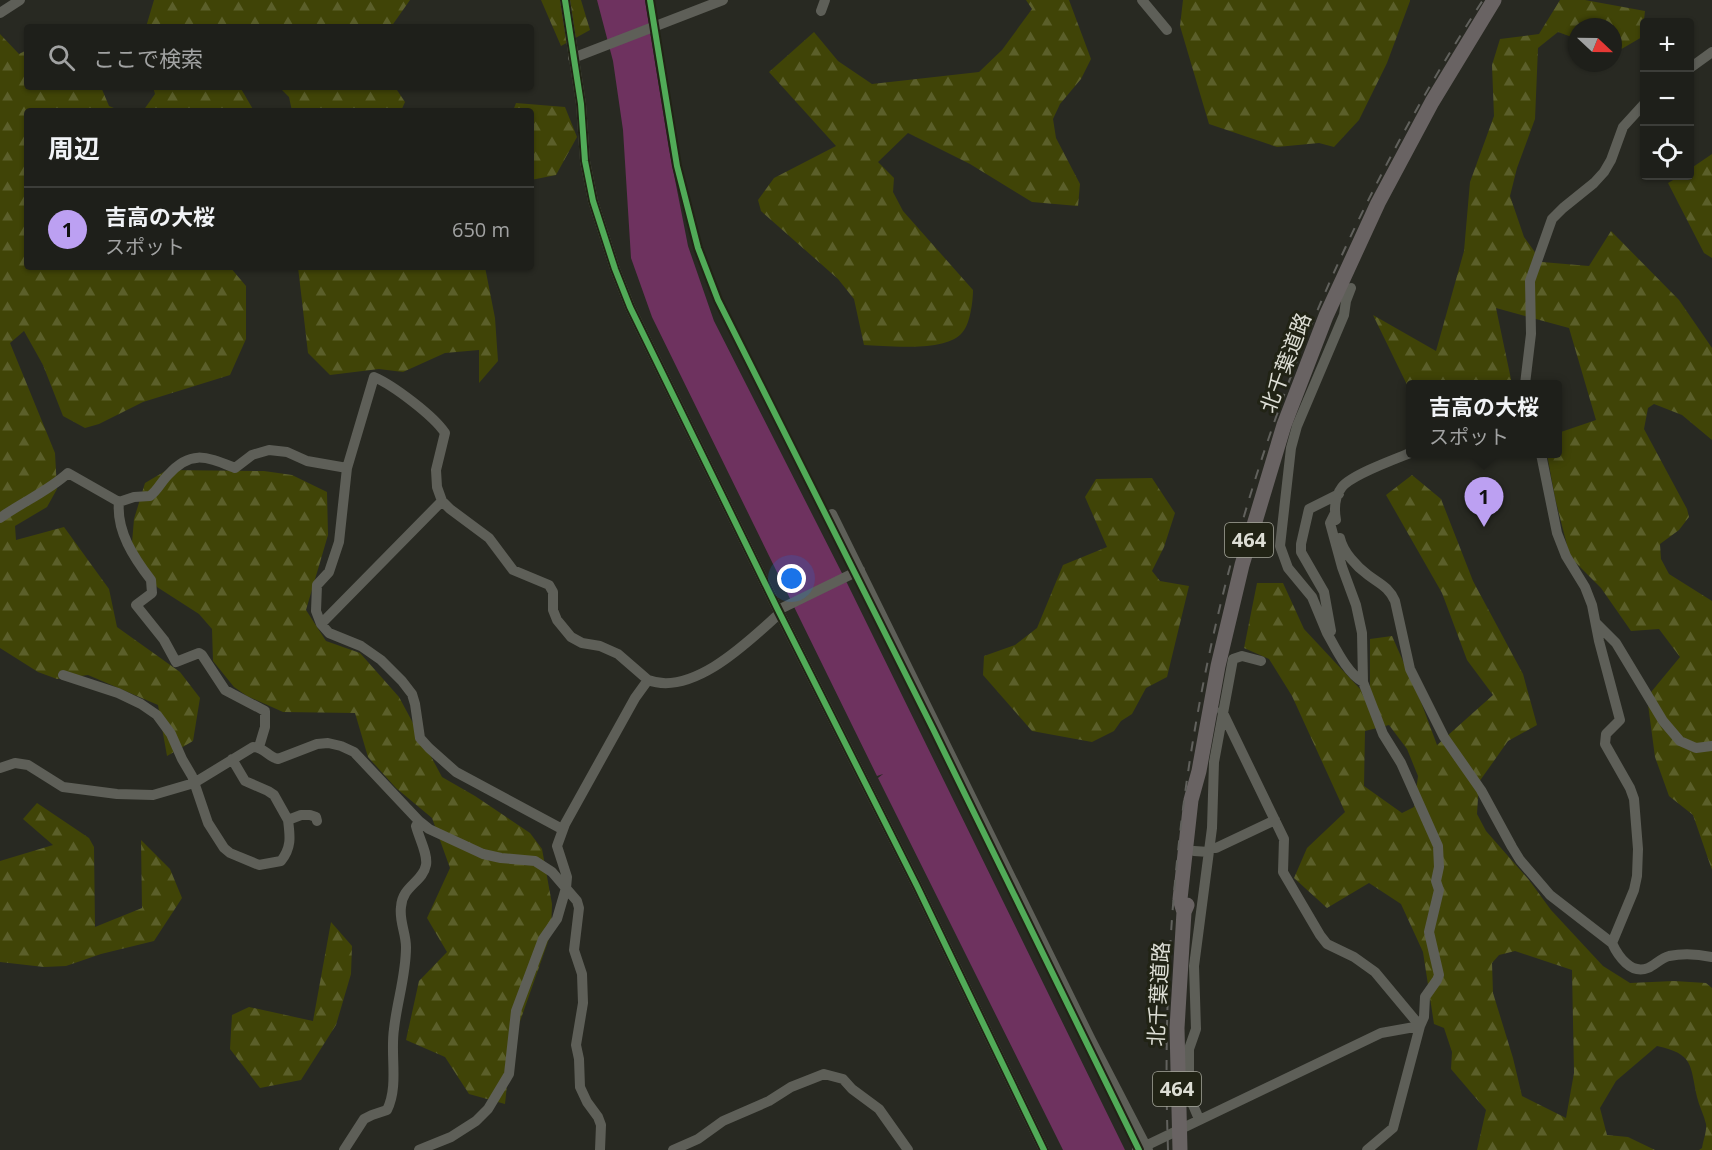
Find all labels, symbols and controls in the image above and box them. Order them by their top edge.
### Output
north arrow [1568,18,1622,72]
map controls [1640,18,1694,180]
button: + [1640,18,1694,72]
search box [24,24,534,90]
icon: search [45,41,78,74]
text: ここで検索 [93,43,203,73]
button: − [1640,72,1694,126]
button: locate [1640,126,1694,180]
text: 周辺 [48,130,100,166]
text: 吉高の大桜 [105,201,215,231]
text: 1 [62,216,73,243]
text: 650 m [452,216,510,243]
text: スポット [105,233,185,260]
street label: 北千葉道路 [1253,309,1317,417]
popup [1406,380,1562,458]
text: 吉高の大桜 [1429,391,1539,421]
text: スポット [1429,423,1509,450]
pin: 1 [1464,478,1504,527]
road number: 464 [1225,523,1273,557]
your location [777,564,806,593]
street label: 北千葉道路 [1141,941,1175,1047]
road number: 464 [1153,1072,1201,1106]

